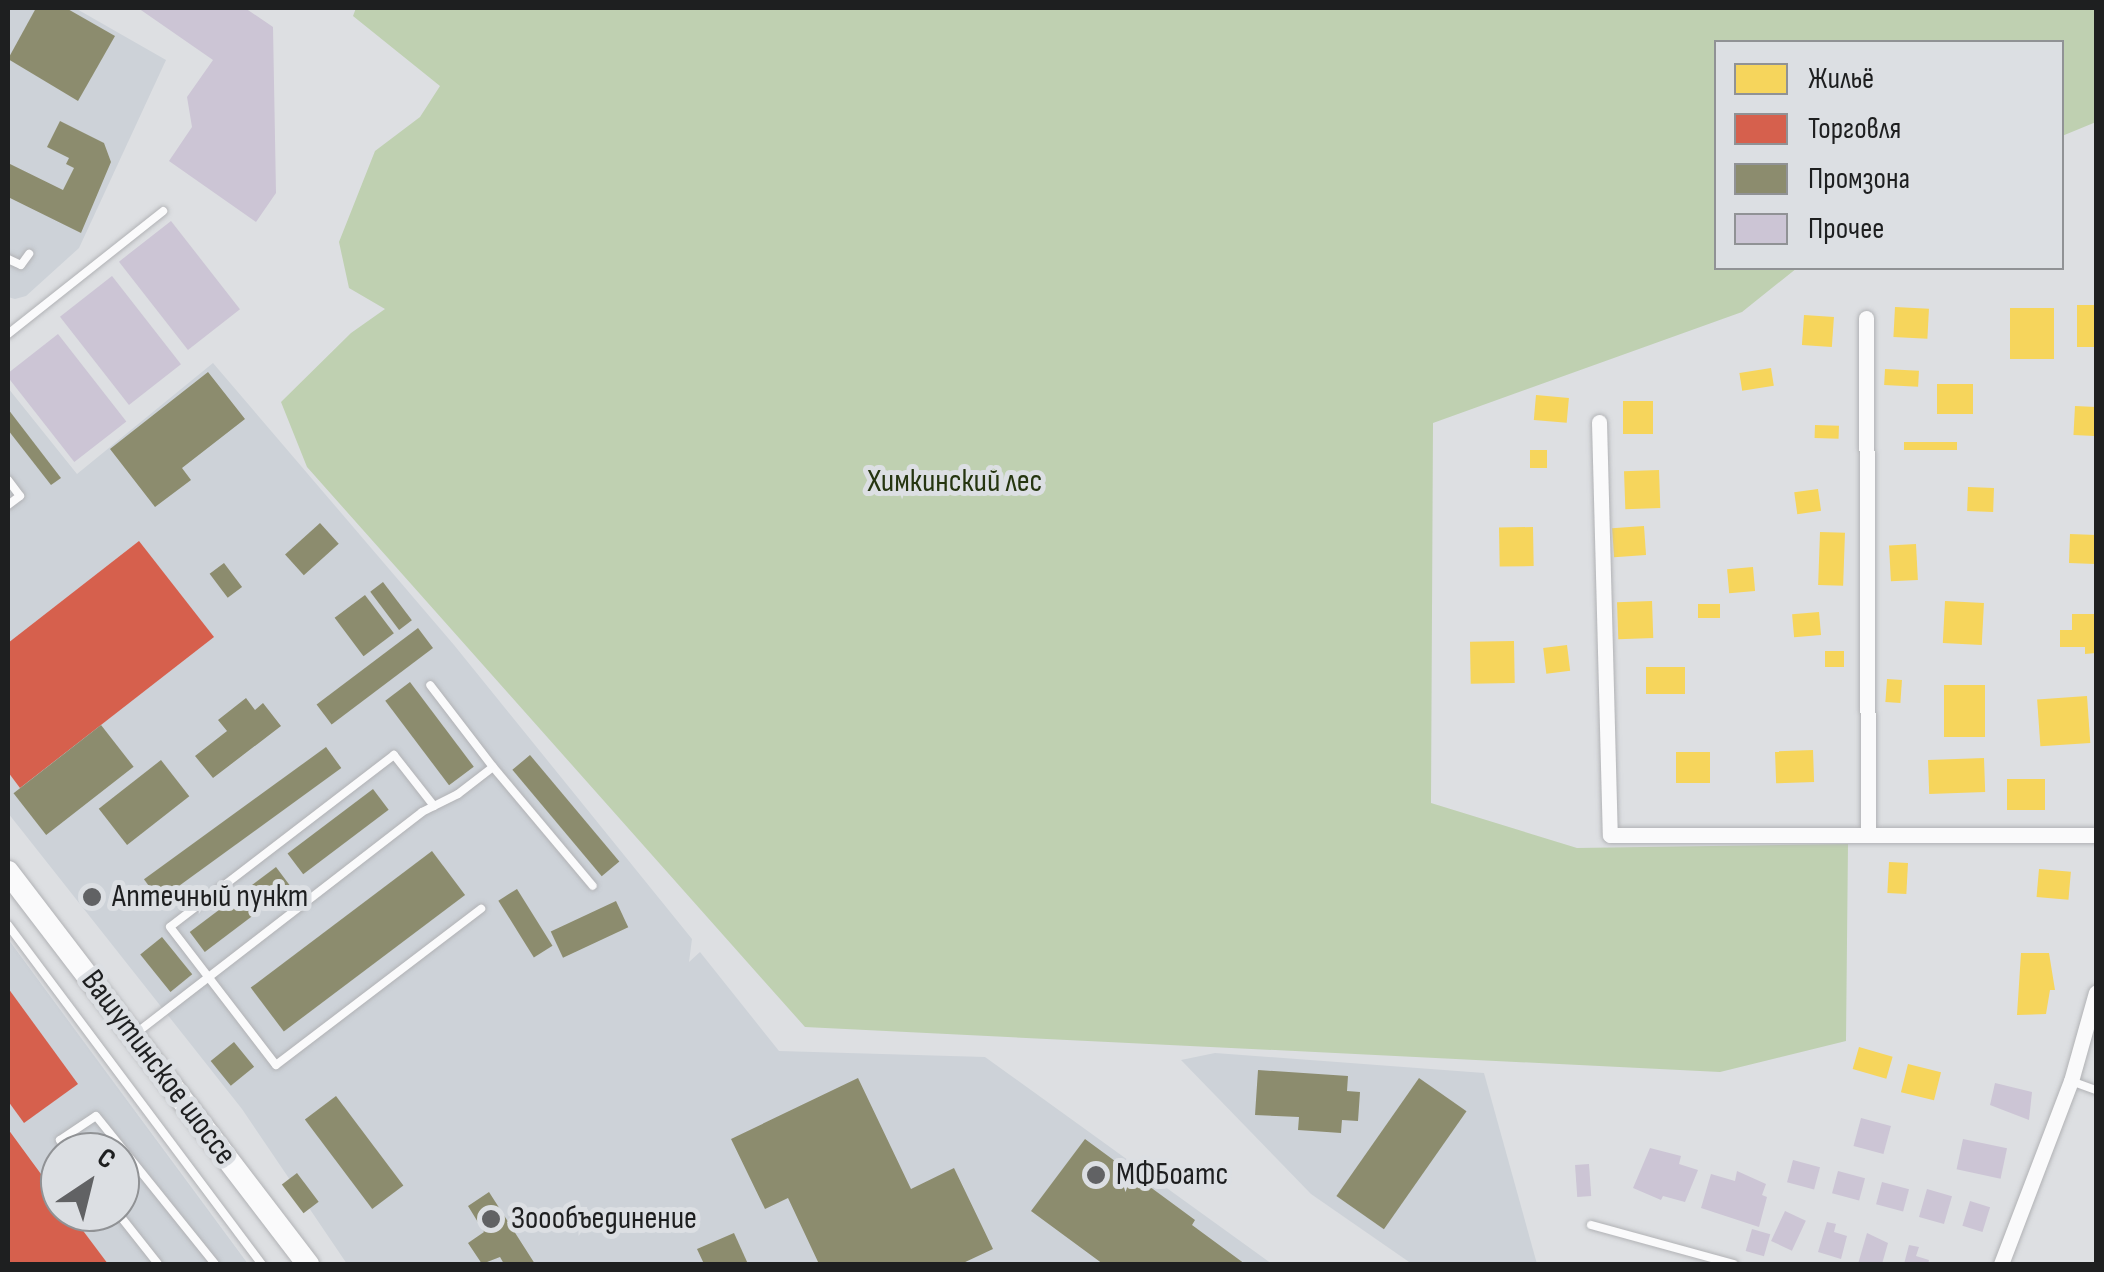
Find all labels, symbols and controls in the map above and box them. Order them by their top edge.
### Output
legend [1714,40,2064,270]
text: Жильё [1808,61,1874,97]
text: Торговля [1808,111,1901,147]
text: Промзона [1808,161,1910,197]
text: Прочее [1808,211,1884,247]
park label: Химкинский лес [868,463,1042,501]
place label: Аптечный пункт [112,878,308,916]
marker: Аптечный пункт [81,886,103,908]
street label: Вашутинское шоссе [72,963,244,1173]
north arrow [40,1132,140,1232]
text: С [91,1141,122,1176]
place label: МФБоатс [1116,1156,1228,1194]
marker: МФБоатс [1085,1164,1107,1186]
place label: Зоообъединение [511,1200,697,1238]
marker: Зоообъединение [480,1208,502,1230]

